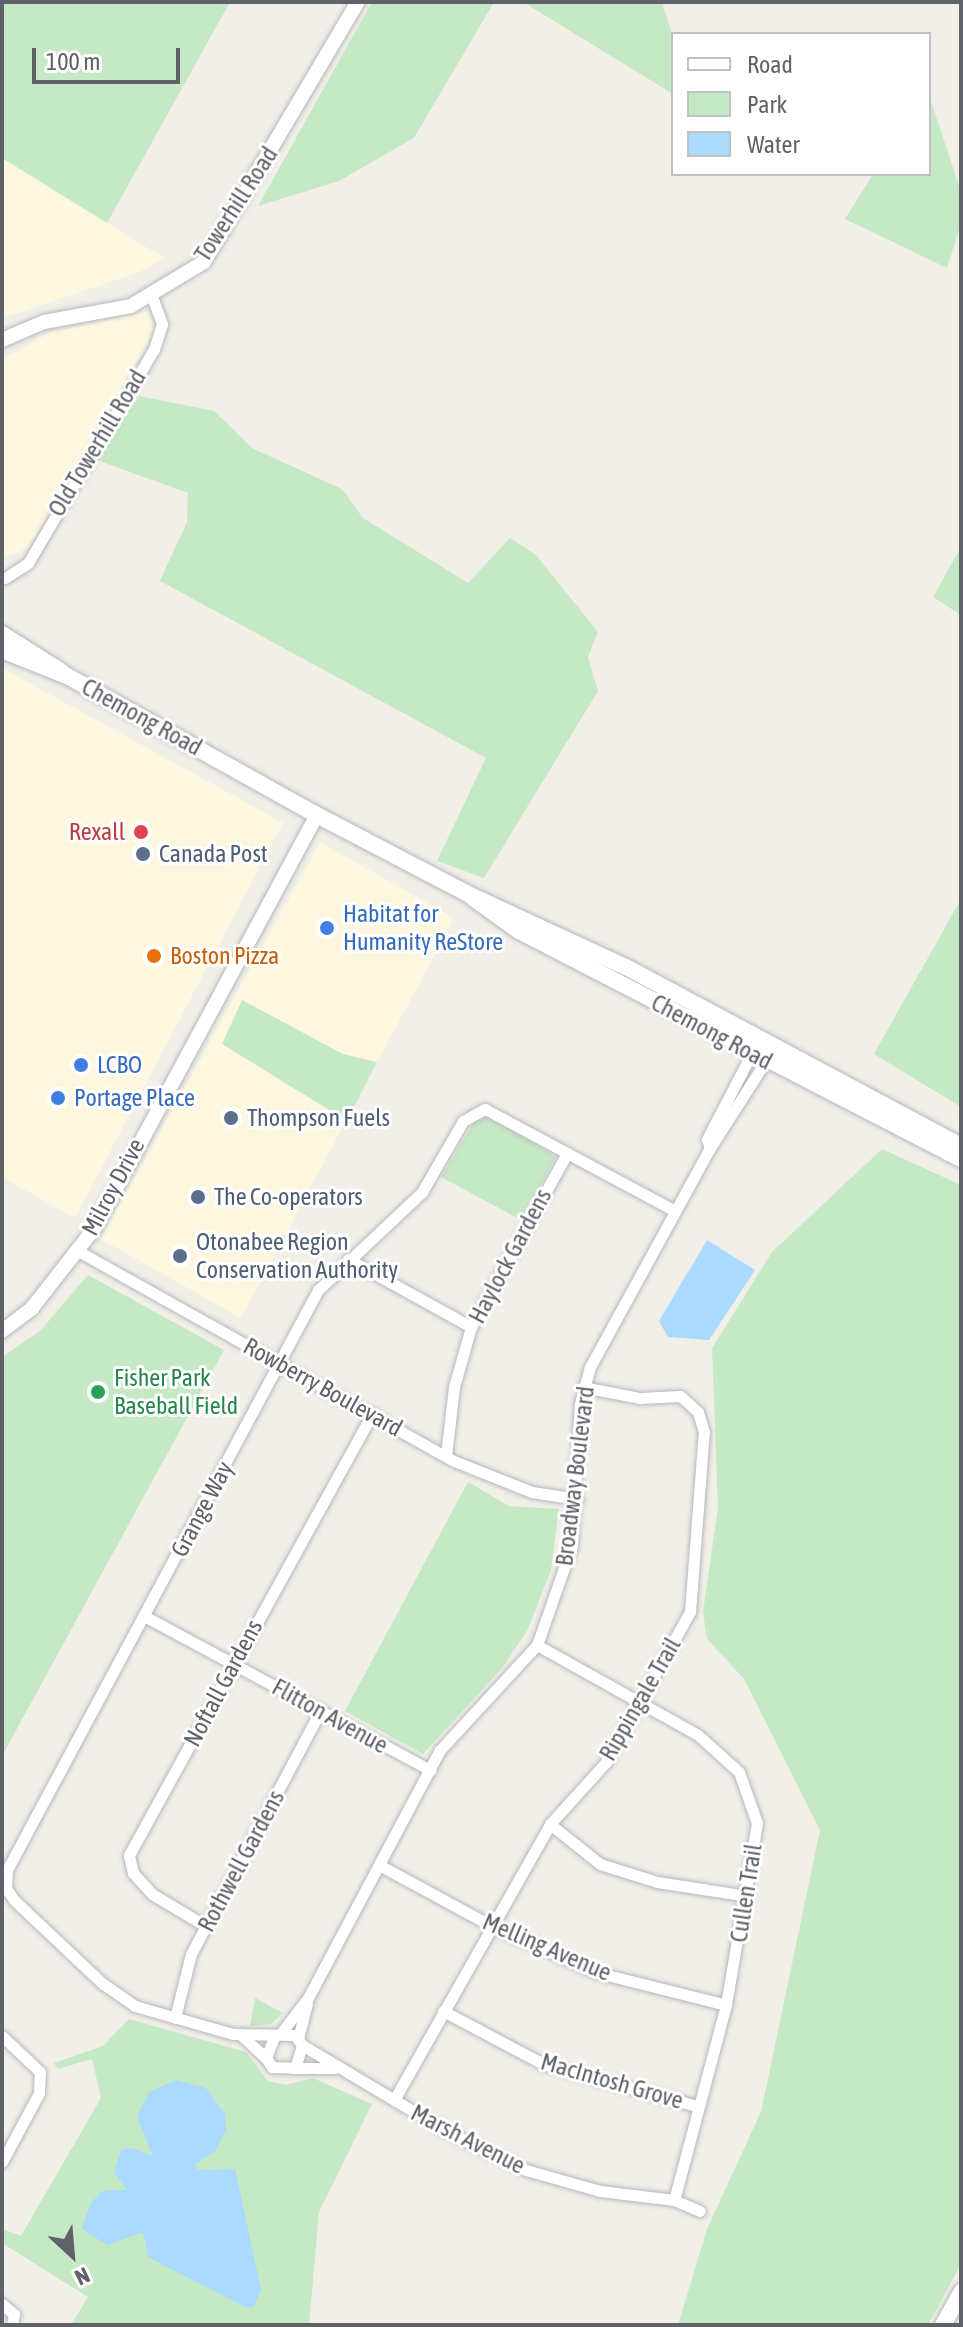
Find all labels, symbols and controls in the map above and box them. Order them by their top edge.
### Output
scale bar [36,32,184,82]
legend [671,32,931,176]
text: 100 m [46,48,100,75]
text: Road [747,51,793,78]
text: Park [747,91,787,118]
text: Water [747,131,800,158]
street label: Towerhill Road [188,141,284,267]
street label: Old Towerhill Road [42,364,152,522]
street label: Chemong Road [77,672,207,762]
place label: Rexall [69,818,125,846]
marker: Rexall [132,823,150,841]
place label: Canada Post [159,840,268,868]
marker: Canada Post [134,845,152,863]
place label: Habitat for Humanity ReStore [343,900,503,956]
marker: Habitat for Humanity ReStore [318,919,336,937]
place label: Boston Pizza [170,942,279,970]
marker: Boston Pizza [145,947,163,965]
street label: Chemong Road [647,988,777,1076]
place label: LCBO [97,1051,142,1079]
marker: LCBO [72,1056,90,1074]
place label: Portage Place [74,1084,195,1112]
marker: Portage Place [49,1089,67,1107]
place label: Thompson Fuels [247,1104,390,1132]
marker: Thompson Fuels [222,1109,240,1127]
street label: Milroy Drive [75,1134,151,1240]
place label: The Co-operators [214,1183,363,1211]
street label: Haylock Gardens [462,1184,558,1328]
marker: The Co-operators [189,1188,207,1206]
place label: Otonabee Region Conservation Authority [196,1228,398,1284]
marker: Otonabee Region Conservation Authority [171,1247,189,1265]
street label: Rowberry Boulevard [238,1331,408,1443]
place label: Fisher Park Baseball Field [114,1364,238,1420]
marker: Fisher Park Baseball Field [89,1383,107,1401]
street label: Broadway Boulevard [550,1384,600,1568]
street label: Grange Way [165,1456,239,1562]
street label: Noftall Gardens [178,1615,268,1751]
street label: Rippingale Trail [593,1632,687,1766]
street label: Flitton Avenue [267,1672,393,1760]
street label: Rothwell Gardens [192,1785,290,1937]
street label: Cullen Trail [724,1842,768,1944]
street label: Melling Avenue [478,1907,616,1987]
street label: MacIntosh Grove [538,2047,686,2115]
street label: Marsh Avenue [406,2098,530,2180]
north arrow [32,2215,112,2295]
text: N [71,2262,94,2291]

